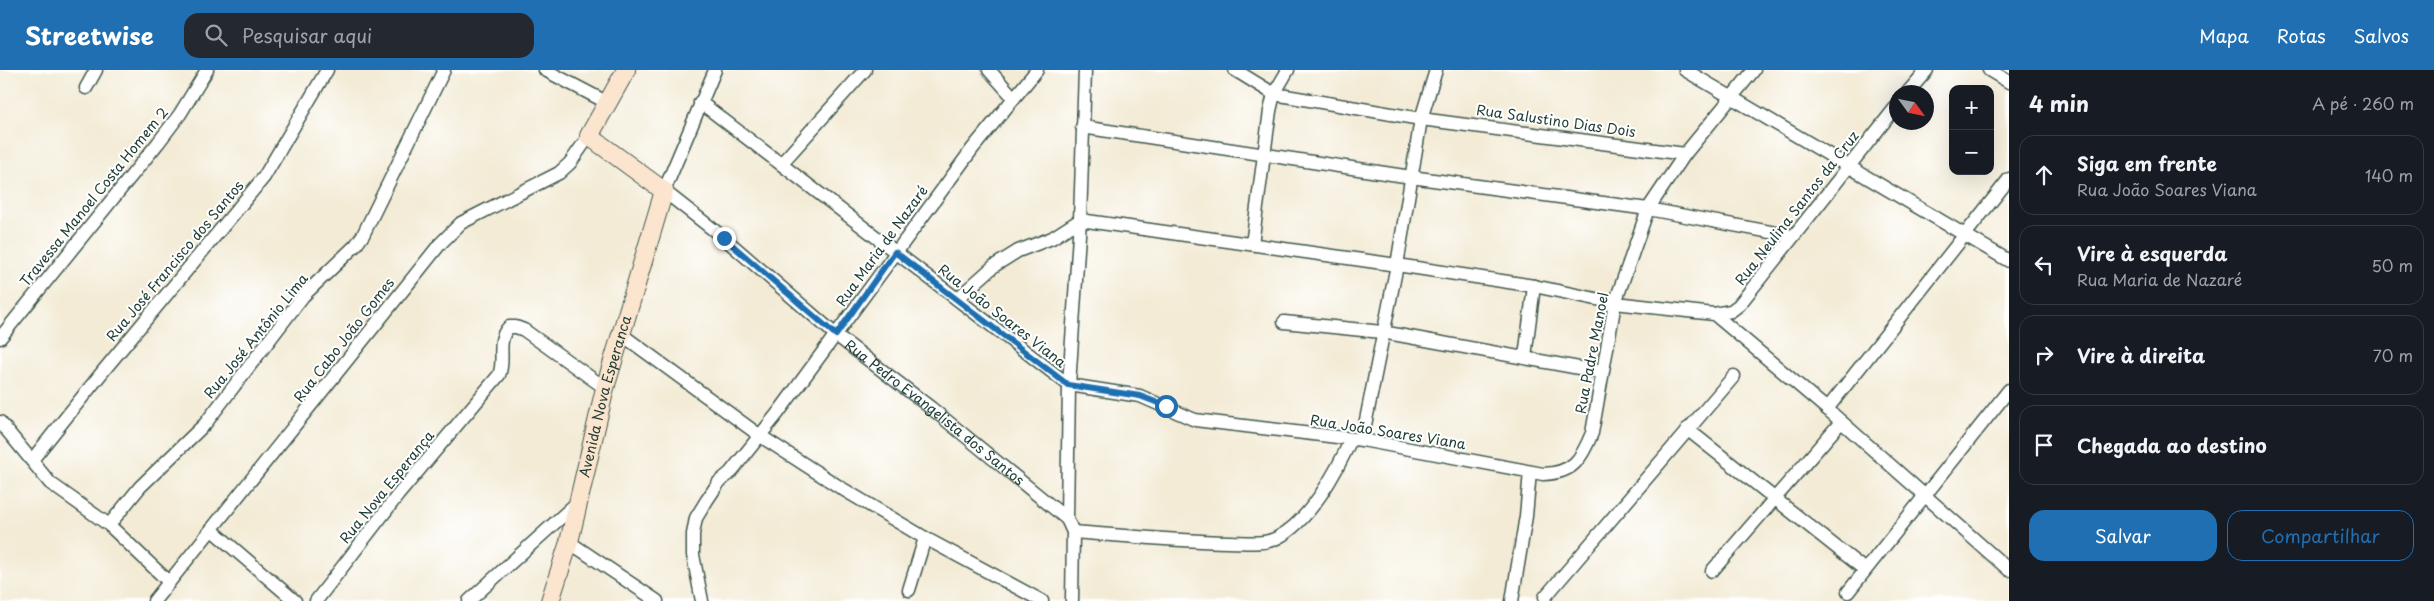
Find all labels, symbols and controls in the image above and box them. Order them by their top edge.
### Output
search box [184,13,534,58]
text: Streetwise [25,17,154,53]
icon: search [202,21,230,49]
text: Pesquisar aqui [242,21,372,49]
text: Mapa [2199,22,2249,49]
text: Rotas [2277,22,2326,49]
text: Salvos [2354,22,2409,49]
north arrow [1889,85,1934,130]
map controls [1949,85,1994,175]
button: + [1949,85,1994,130]
text: 4 min [2029,87,2089,119]
text: A pé · 260 m [2312,91,2414,115]
street label: Rua Salustino Dias Dois [1475,99,1637,142]
street label: Travessa Manoel Costa Homem 2 [14,102,173,291]
street label: Rua Neulina Santos da Cruz [1730,126,1864,289]
button: − [1949,130,1994,175]
text: Siga em frente [2077,149,2217,177]
icon: ahead [2030,161,2058,189]
text: 140 m [2365,163,2413,187]
street label: Rua José Francisco dos Santos [101,176,248,346]
text: Rua João Soares Viana [2077,177,2257,201]
street label: Rua Maria de Nazaré [831,181,933,310]
route end [713,227,736,250]
text: Vire à esquerda [2077,239,2228,267]
icon: left [2030,251,2058,279]
text: 50 m [2372,253,2413,277]
street label: Rua João Soares Viana [934,259,1071,372]
text: Rua Maria de Nazaré [2077,267,2242,291]
street label: Rua José Antônio Lima [199,269,313,403]
street label: Rua Cabo João Gomes [288,273,399,406]
street label: Rua Padre Manoel [1569,290,1614,415]
street label: Avenida Nova Esperanca [573,312,636,479]
street label: Rua Pedro Evangelista dos Santos [840,334,1029,490]
icon: right [2030,341,2058,369]
text: Vire à direita [2077,341,2205,369]
text: 70 m [2373,343,2413,367]
route start [1155,395,1178,418]
street label: Rua João Soares Viana [1309,409,1468,454]
street label: Rua Nova Esperança [334,426,439,548]
icon: arrive [2030,431,2058,459]
text: Chegada ao destino [2077,431,2267,459]
button: Salvar [2029,510,2217,561]
button: Compartilhar [2227,510,2414,561]

